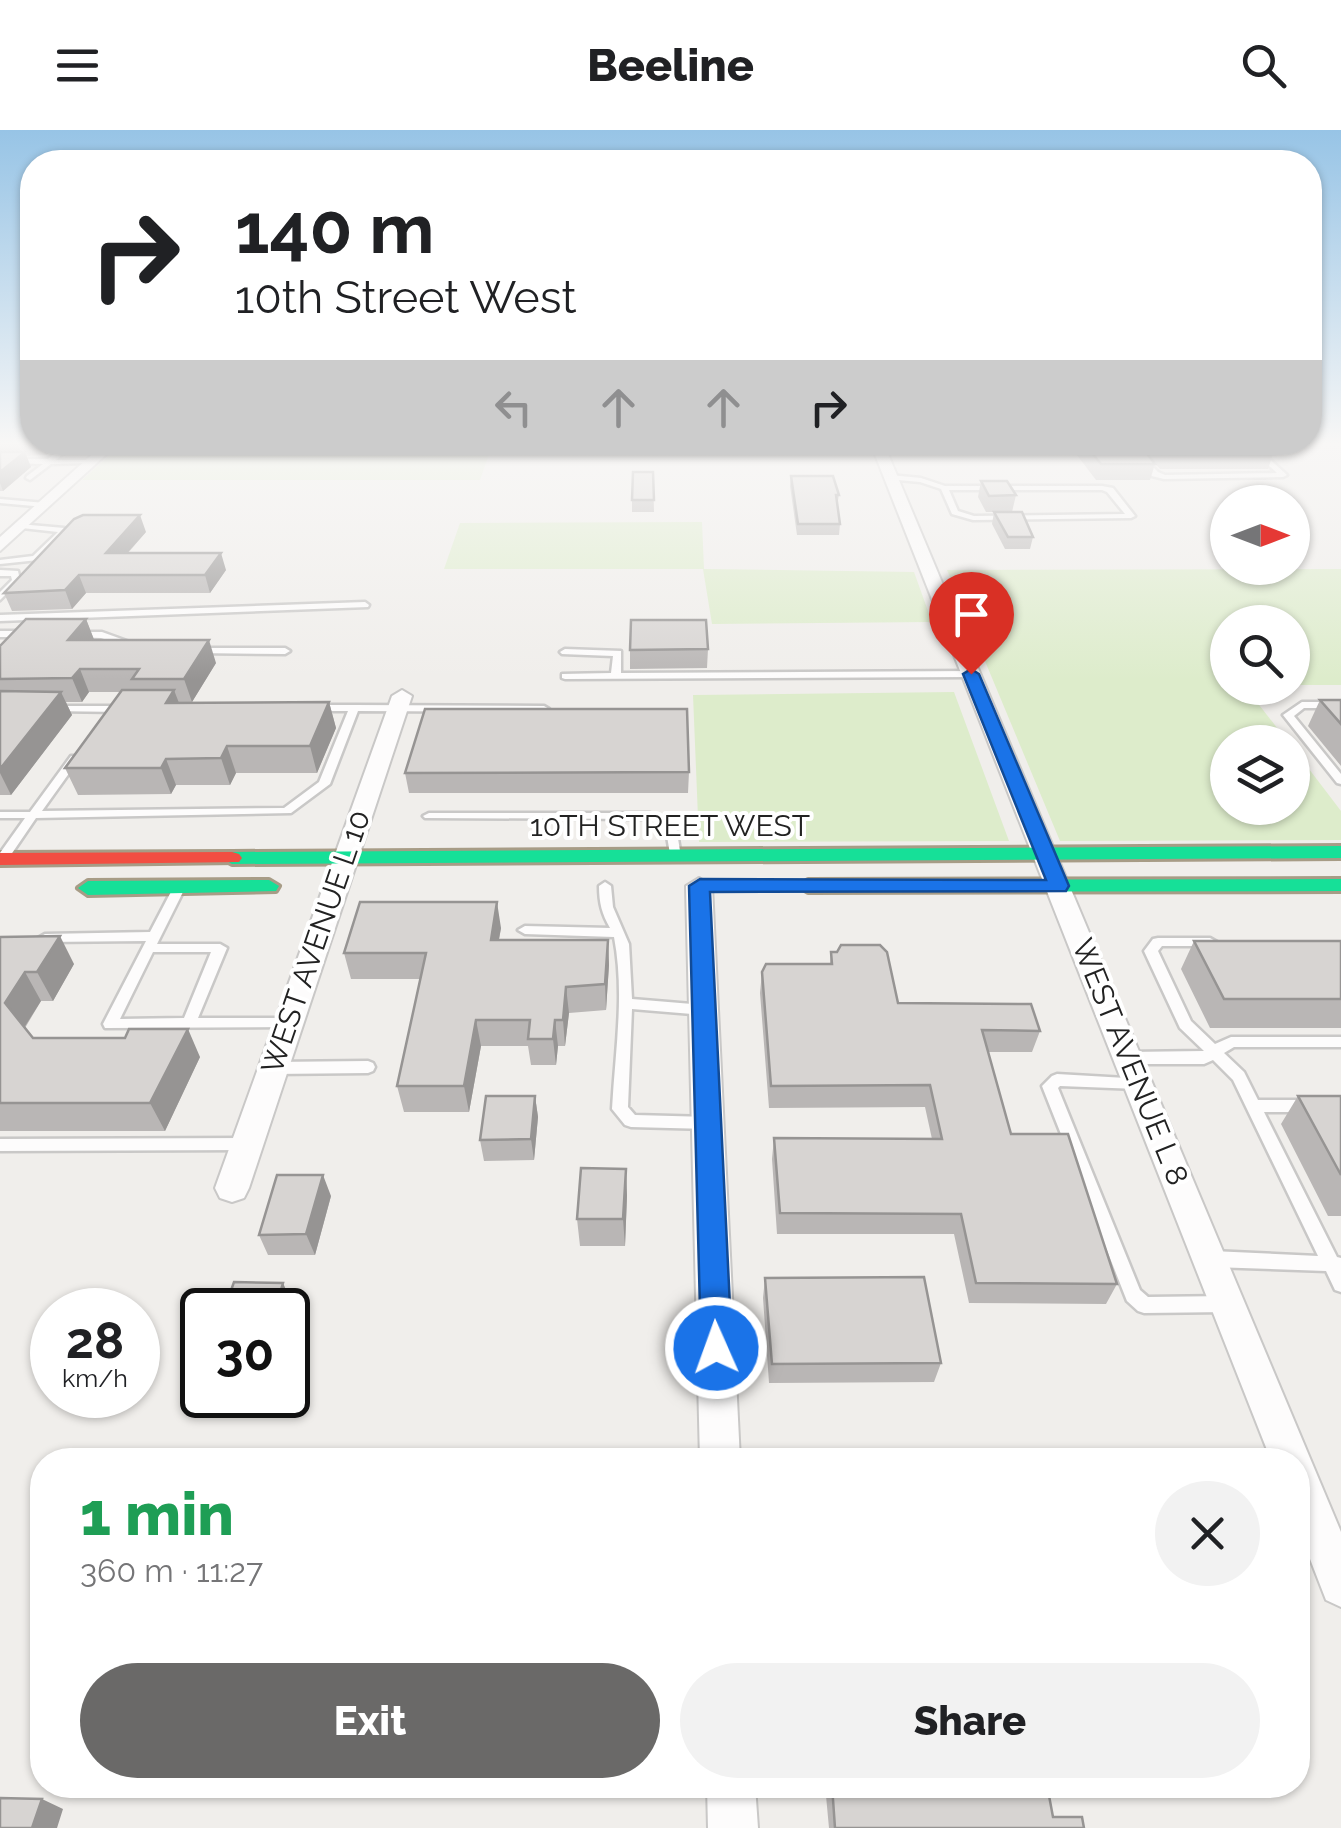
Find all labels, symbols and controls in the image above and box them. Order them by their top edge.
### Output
icon: menu [50,38,105,93]
icon: search [1236,38,1291,93]
text: Beeline [587,39,754,92]
text: 140 m [235,187,435,269]
icon: right [70,190,200,320]
text: 10th Street West [235,271,577,324]
icon: left [486,380,541,435]
icon: ahead [591,380,646,435]
icon: ahead [696,380,751,435]
icon: right [801,380,856,435]
north arrow [1210,485,1310,585]
map controls [1210,485,1310,825]
pin [929,572,1014,675]
icon: arrive [944,587,999,642]
button: search [1210,605,1310,705]
button: layers [1210,725,1310,825]
street label: WEST AVENUE L 10 [254,806,377,1078]
street label: 10TH STREET WEST [530,808,810,843]
street label: WEST AVENUE L 8 [1065,933,1196,1190]
speed limit sign: 30 [180,1288,310,1418]
position arrow [664,1296,768,1400]
text: 28 [66,1311,124,1370]
text: km/h [62,1363,128,1393]
text: 1 min [80,1479,234,1549]
button: close [1155,1481,1260,1586]
text: 360 m · 11:27 [80,1552,263,1589]
button: Exit [80,1663,660,1778]
button: Share [680,1663,1260,1778]

